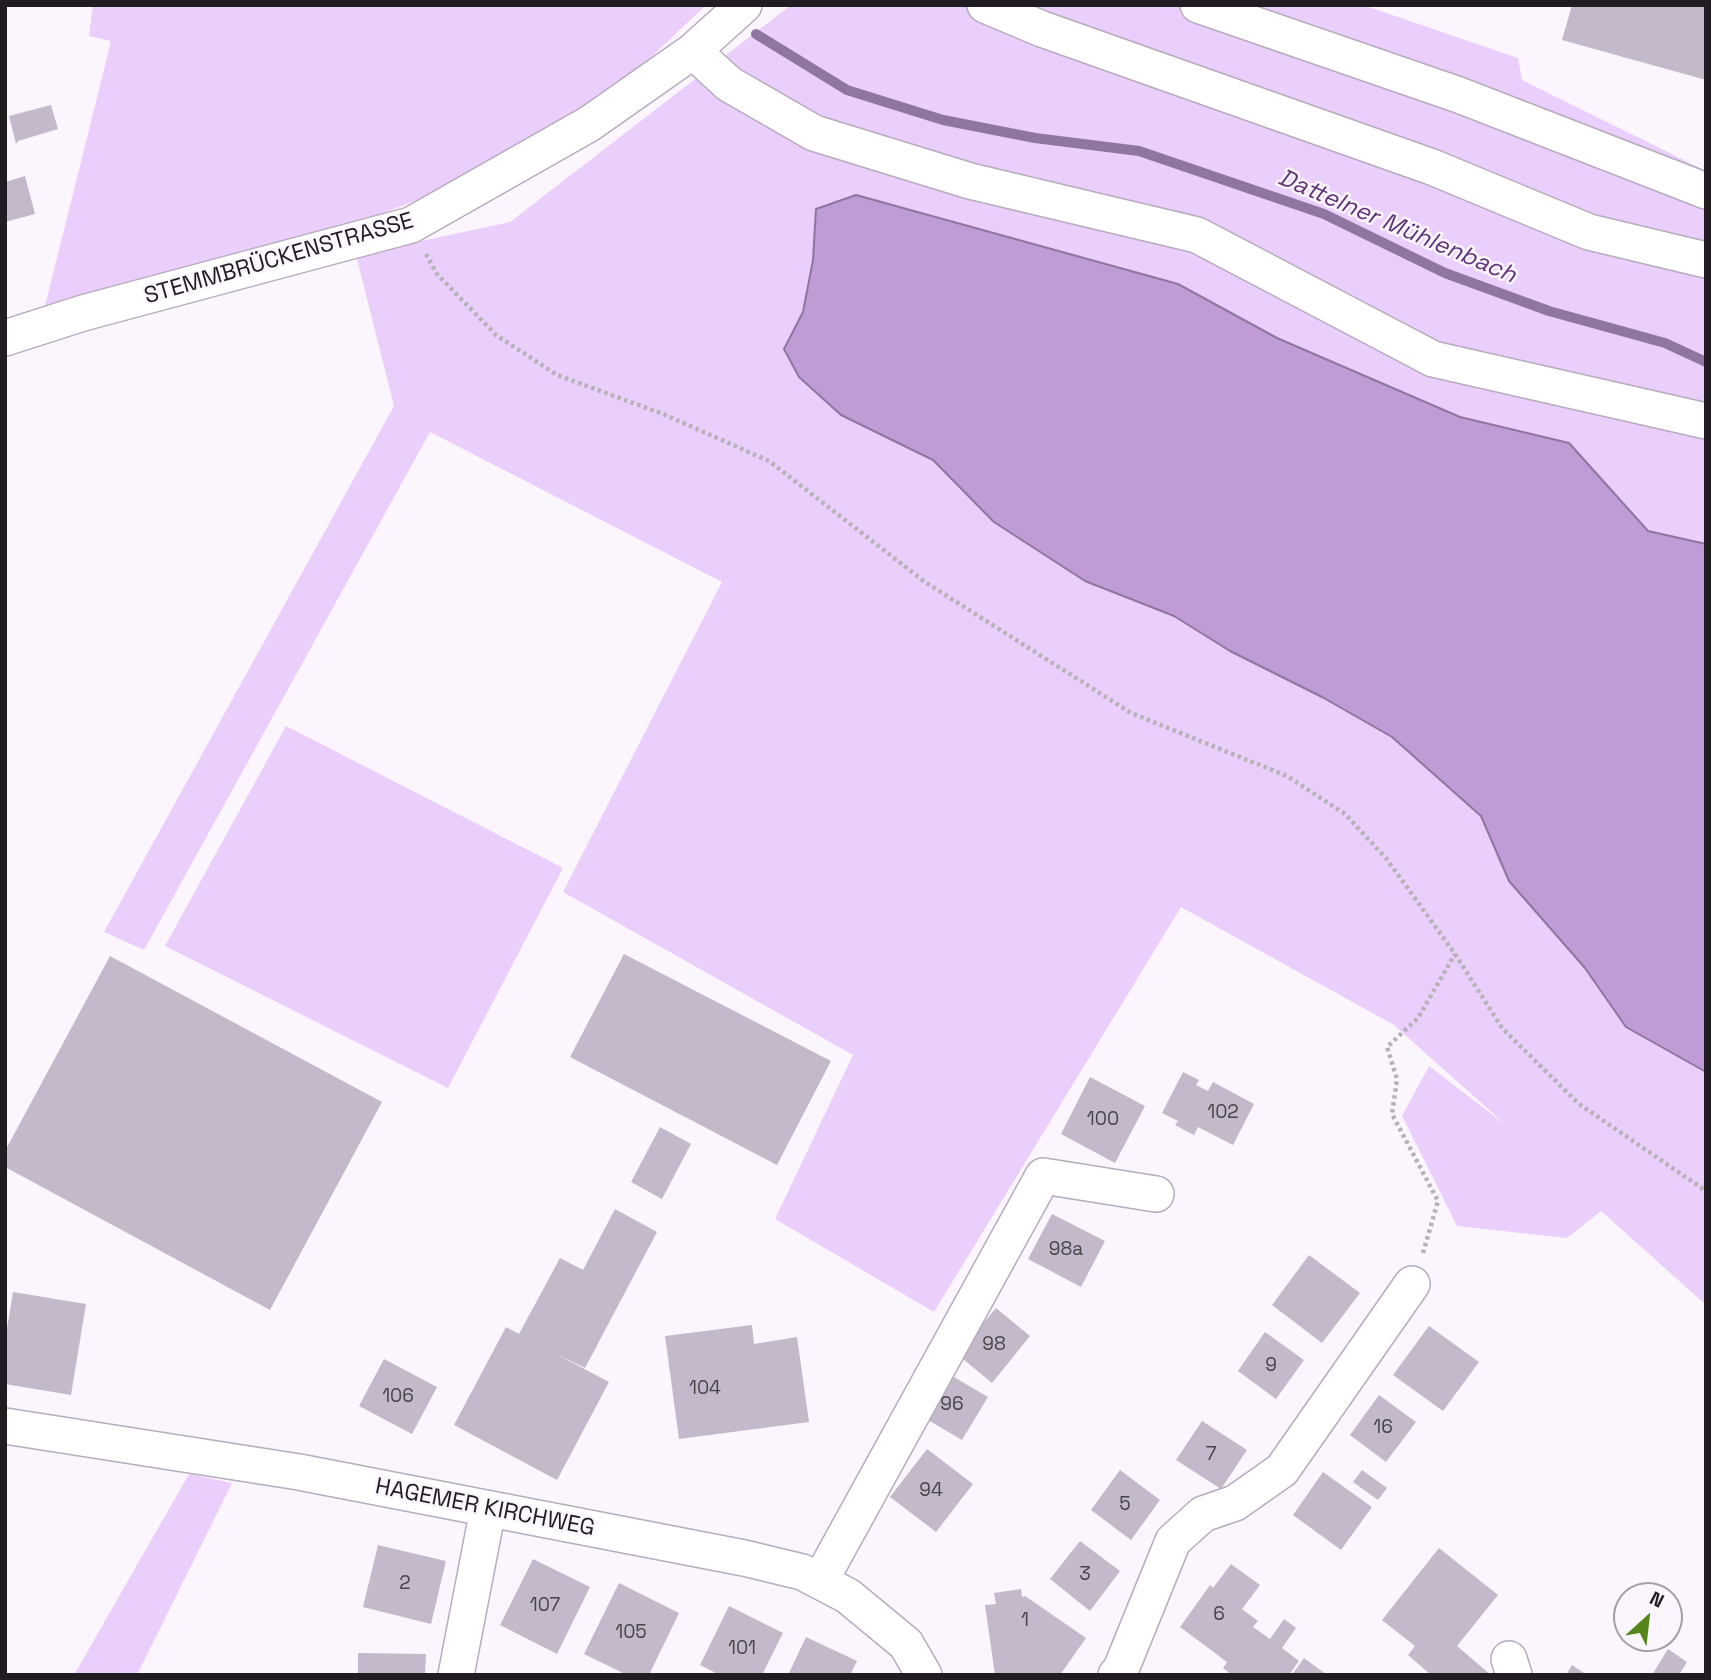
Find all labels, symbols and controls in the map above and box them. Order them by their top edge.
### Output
water label: Dattelner Mühlenbach [1274,164,1520,290]
street label: STEMMBRÜCKENSTRASSE [141,207,417,311]
house number: 102 [1207,1102,1239,1124]
house number: 100 [1087,1109,1119,1131]
house number: 98a [1049,1239,1083,1261]
house number: 98 [982,1334,1006,1356]
house number: 9 [1265,1355,1277,1377]
house number: 104 [689,1378,721,1400]
house number: 106 [382,1386,414,1408]
house number: 96 [940,1394,964,1416]
house number: 16 [1373,1417,1393,1439]
house number: 7 [1206,1444,1216,1466]
street label: HAGEMER KIRCHWEG [373,1473,597,1543]
house number: 94 [919,1480,943,1502]
house number: 5 [1119,1494,1131,1516]
house number: 3 [1079,1564,1091,1586]
house number: 2 [399,1573,411,1595]
north arrow [1613,1582,1683,1652]
text: N [1645,1586,1668,1614]
house number: 107 [530,1595,560,1617]
house number: 6 [1213,1604,1225,1626]
house number: 1 [1021,1610,1029,1632]
house number: 105 [615,1622,647,1644]
house number: 101 [728,1638,756,1660]

